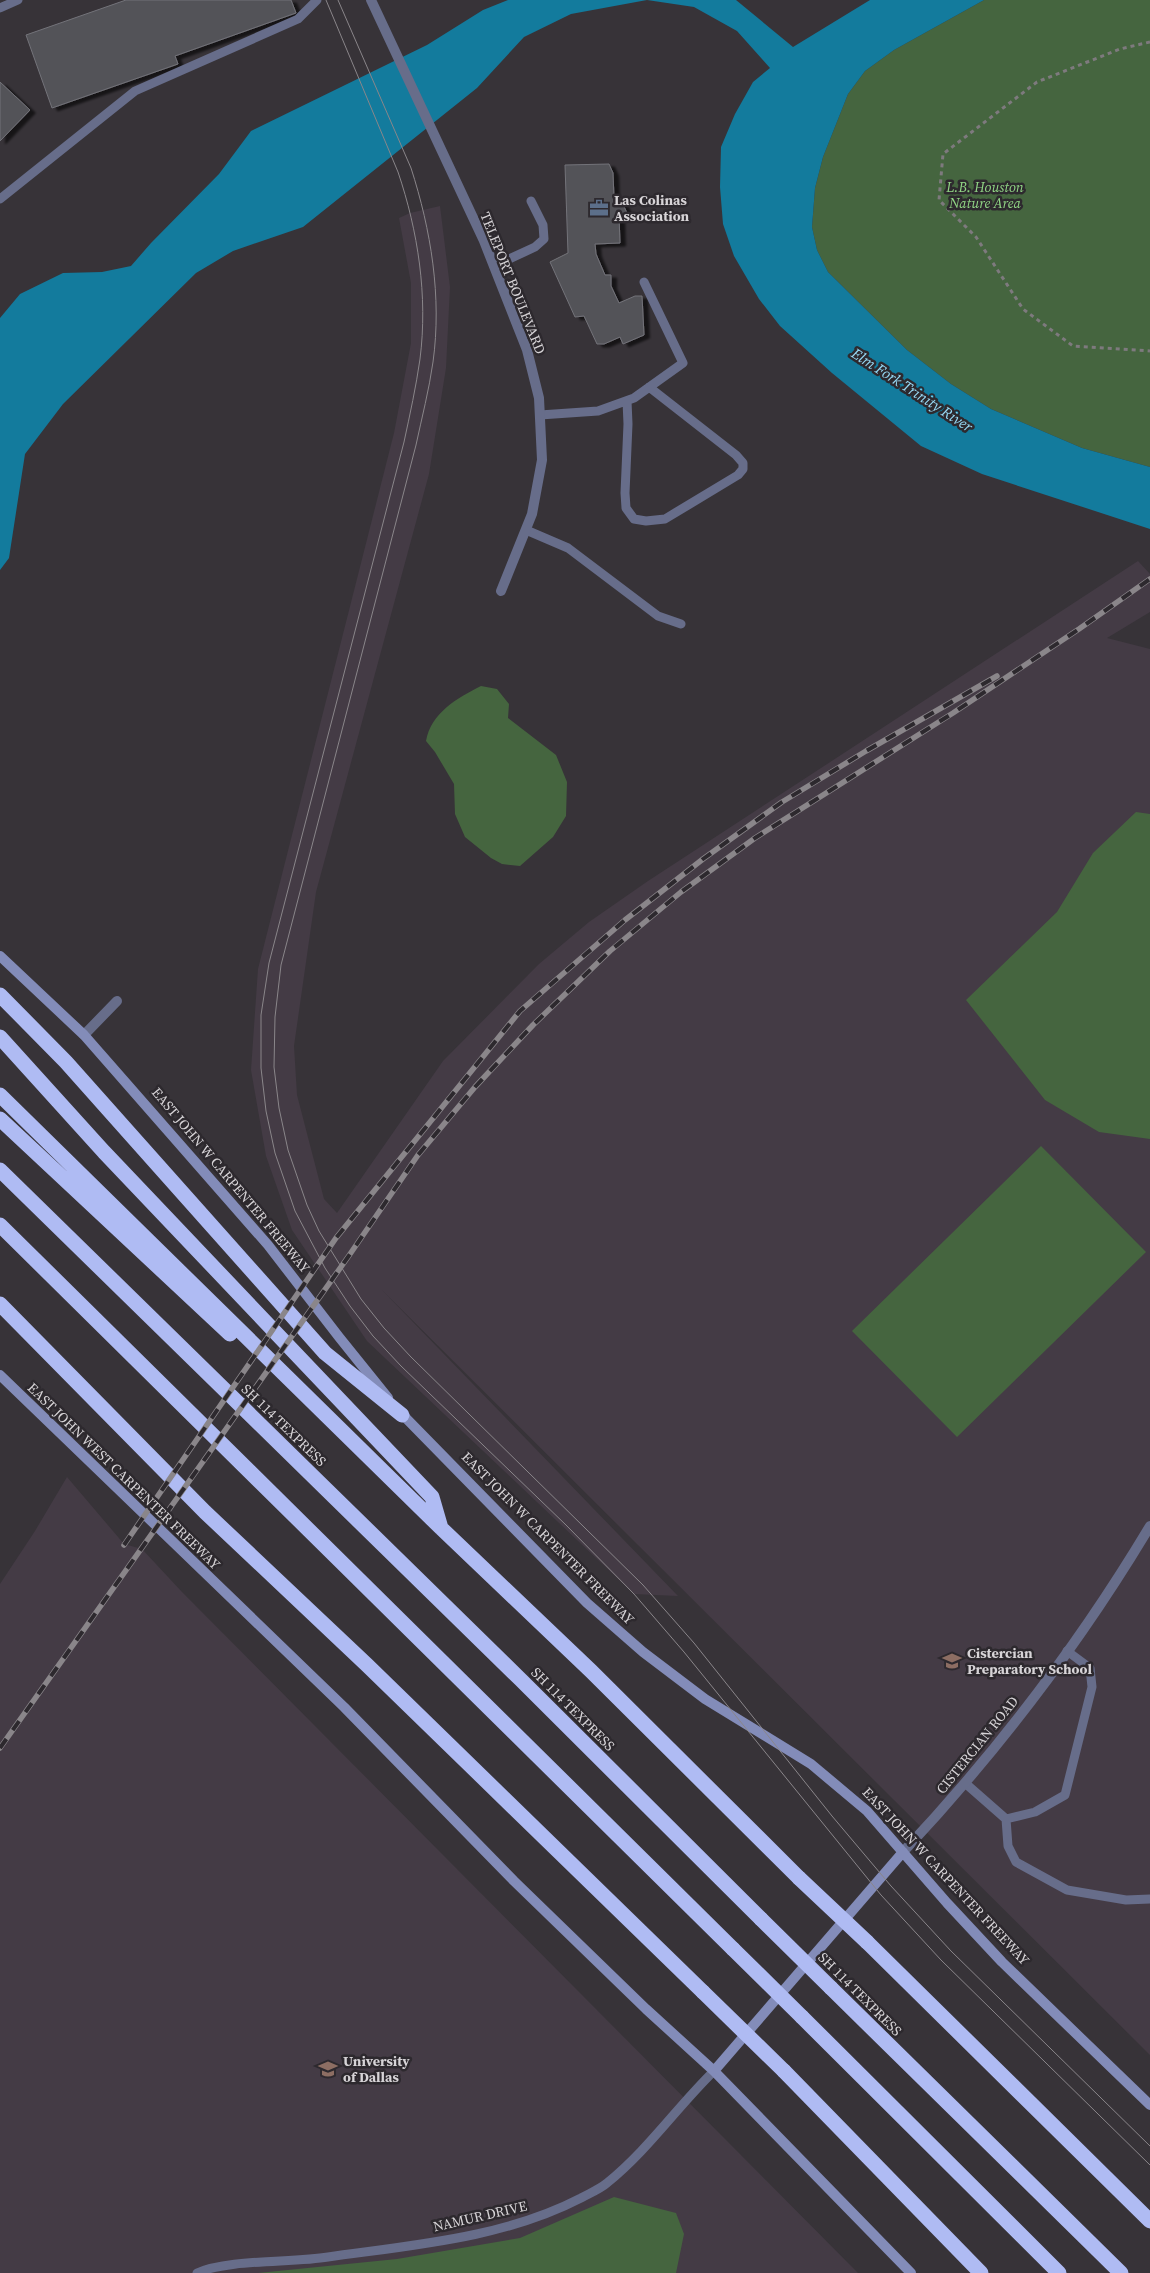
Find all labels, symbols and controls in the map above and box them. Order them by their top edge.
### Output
park label: L.B. Houston Nature Area [945,177,1024,213]
place label: Las Colinas Association [614,190,690,226]
office icon: Las Colinas Association [588,197,610,219]
street label: TELEPORT BOULEVARD [475,209,551,357]
water label: Elm Fork Trinity River [847,342,978,437]
street label: EAST JOHN W CARPENTER FREEWAY [147,1083,315,1277]
street label: EAST JOHN WEST CARPENTER FREEWAY [23,1378,225,1574]
street label: SH 114 TEXPRESS [237,1379,331,1471]
street label: EAST JOHN W CARPENTER FREEWAY [457,1447,639,1629]
place label: Cistercian Preparatory School [967,1643,1092,1679]
school or university icon: Cistercian Preparatory School [941,1650,963,1672]
street label: SH 114 TEXPRESS [527,1663,619,1755]
street label: CISTERCIAN ROAD [931,1692,1023,1798]
street label: EAST JOHN W CARPENTER FREEWAY [858,1783,1034,1970]
street label: SH 114 TEXPRESS [814,1948,906,2040]
place label: University of Dallas [343,2051,410,2087]
school or university icon: University of Dallas [317,2058,339,2080]
street label: NAMUR DRIVE [431,2196,529,2236]

